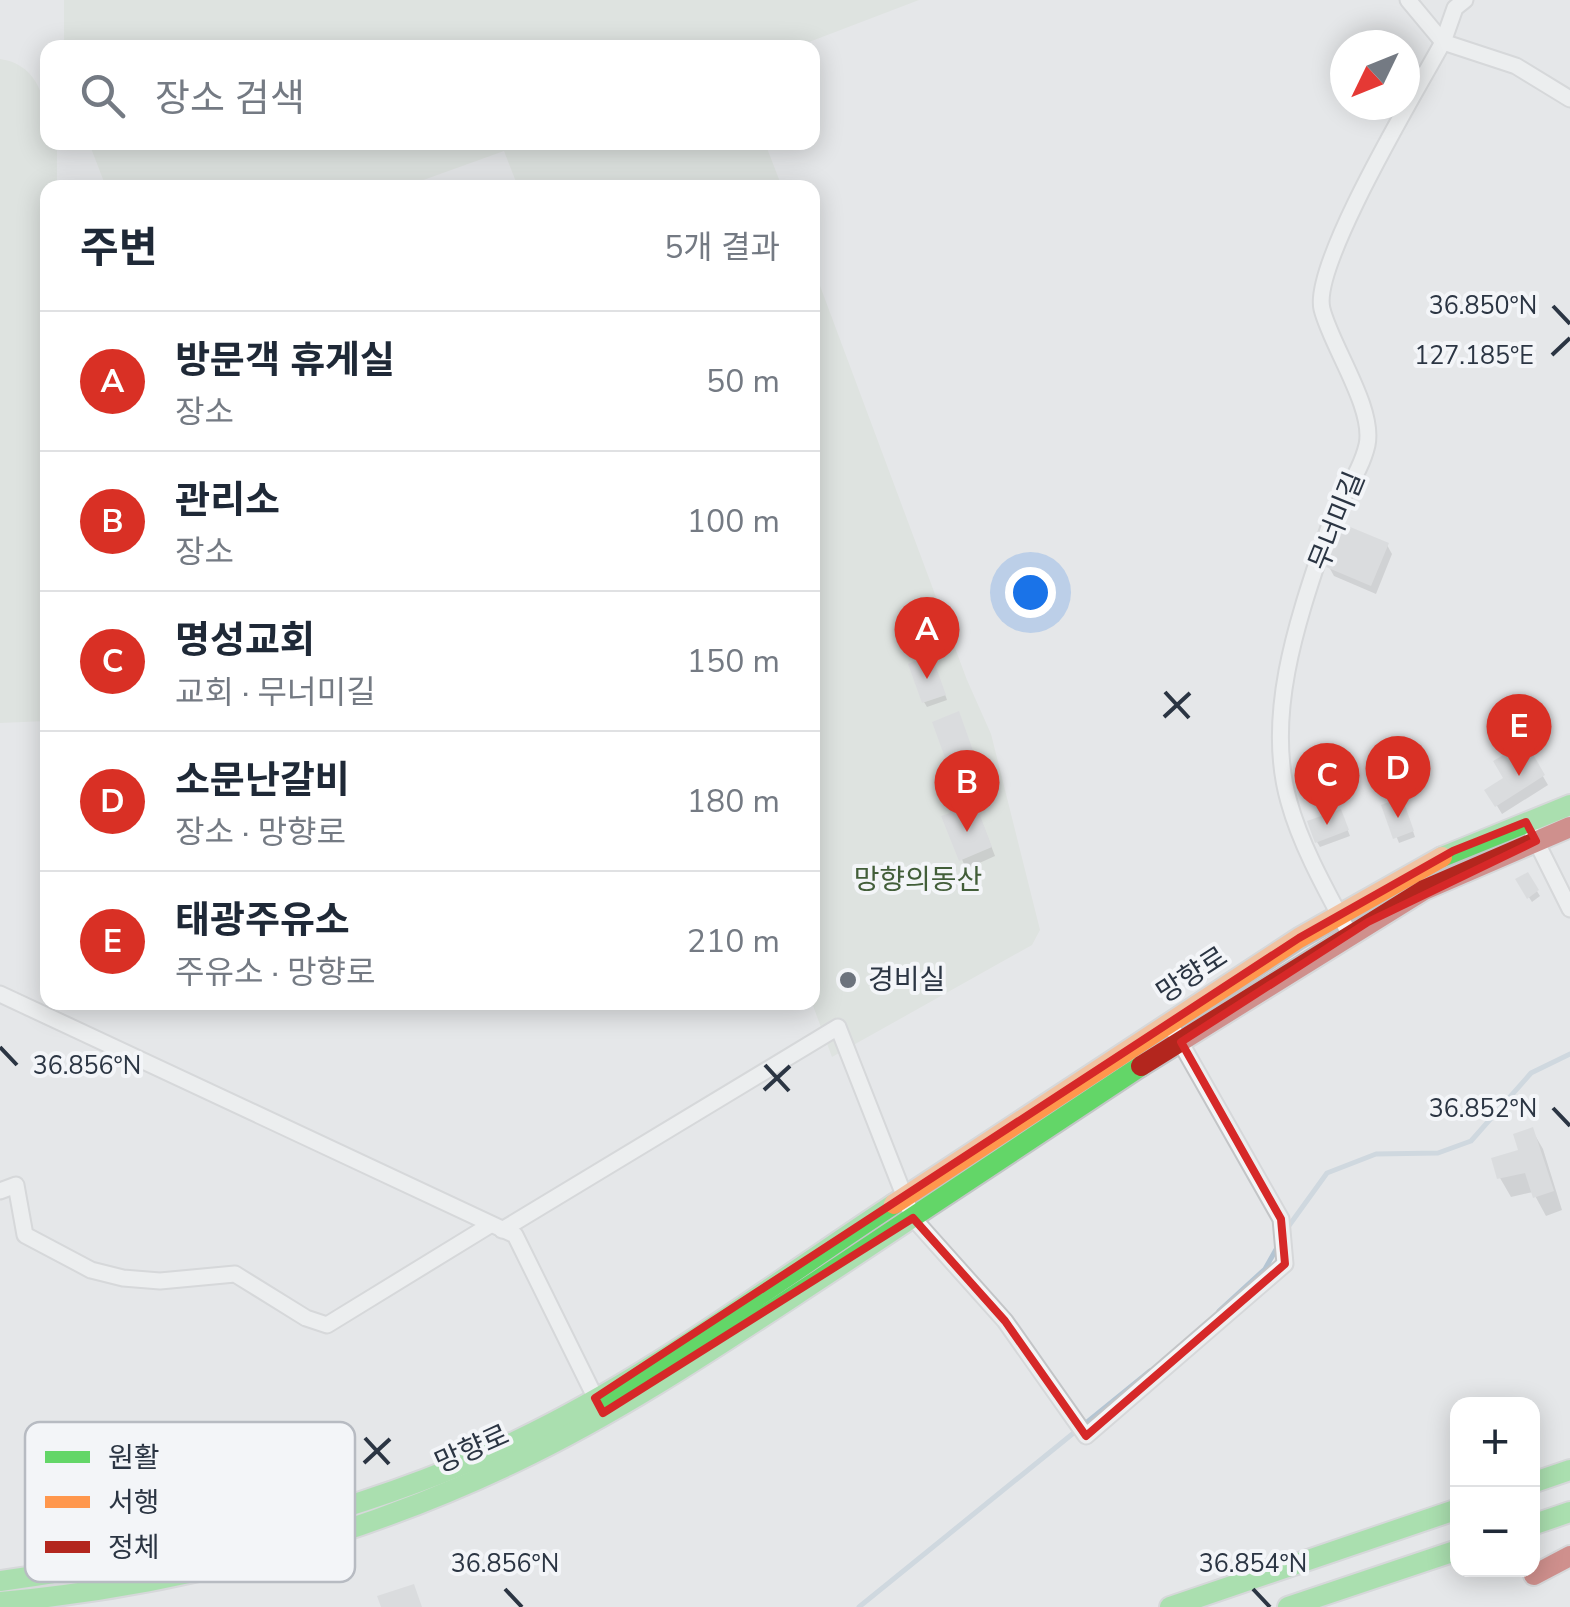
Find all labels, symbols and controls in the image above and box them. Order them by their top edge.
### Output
north arrow [1330,30,1420,120]
search box [40,40,820,150]
icon: search [75,68,130,123]
text: 장소 검색 [155,73,305,124]
text: 주변 [80,220,157,277]
text: 5개 결과 [664,226,780,269]
text: 36.850°N [1429,289,1537,323]
text: 방문객 휴게실 [175,335,395,386]
text: 127.185°E [1414,339,1534,373]
text: A [101,360,124,403]
text: 50 m [706,360,780,403]
text: 장소 [175,391,234,434]
street label: 무너미길 [1300,466,1374,576]
text: 관리소 [175,475,280,526]
text: B [101,500,124,543]
text: 100 m [687,500,780,543]
text: 장소 [175,531,234,574]
your location [1005,567,1056,618]
pin: A [894,596,960,679]
text: 명성교회 [175,615,315,666]
text: C [102,640,123,683]
text: 150 m [687,640,780,683]
text: 교회 · 무너미길 [175,671,375,714]
pin: E [1486,694,1552,776]
pin: D [1366,736,1430,818]
pin: C [1294,742,1360,825]
pin: B [934,750,1000,832]
text: 소문난갈비 [175,755,350,806]
text: D [100,780,125,823]
text: 180 m [687,780,780,823]
text: 장소 · 망향로 [175,811,346,854]
park label: 망향의동산 [854,861,982,899]
text: 태광주유소 [175,895,350,946]
text: E [103,920,122,963]
text: 210 m [687,920,780,963]
street label: 망향로 [1149,938,1235,1012]
text: 주유소 · 망향로 [175,951,375,994]
place label: 경비실 [868,961,945,999]
marker: 경비실 [837,969,859,991]
text: 36.856°N [33,1049,141,1083]
text: 36.852°N [1429,1092,1537,1126]
map controls [1450,1397,1540,1577]
button: + [1450,1397,1540,1487]
street label: 망향로 [429,1416,515,1482]
legend [25,1422,355,1582]
text: 원활 [108,1439,160,1477]
text: 서행 [108,1484,160,1522]
button: − [1450,1487,1540,1577]
text: 정체 [108,1529,160,1567]
text: 36.856°N [451,1547,559,1581]
text: 36.854°N [1199,1547,1307,1581]

